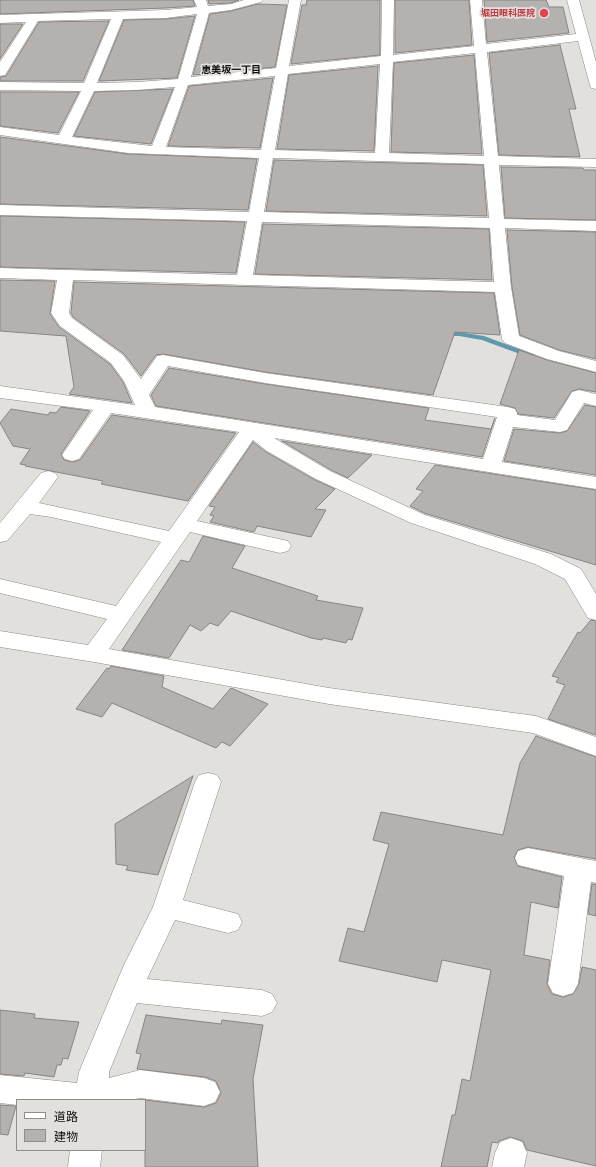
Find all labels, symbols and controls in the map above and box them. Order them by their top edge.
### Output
marker: 堀田眼科医院 [538,7,550,19]
place label: 堀田眼科医院 [481,8,535,18]
district label: 恵美坂一丁目 [201,64,261,76]
legend [16,1099,146,1151]
text: 道路 [54,1109,78,1124]
text: 建物 [54,1129,78,1144]

